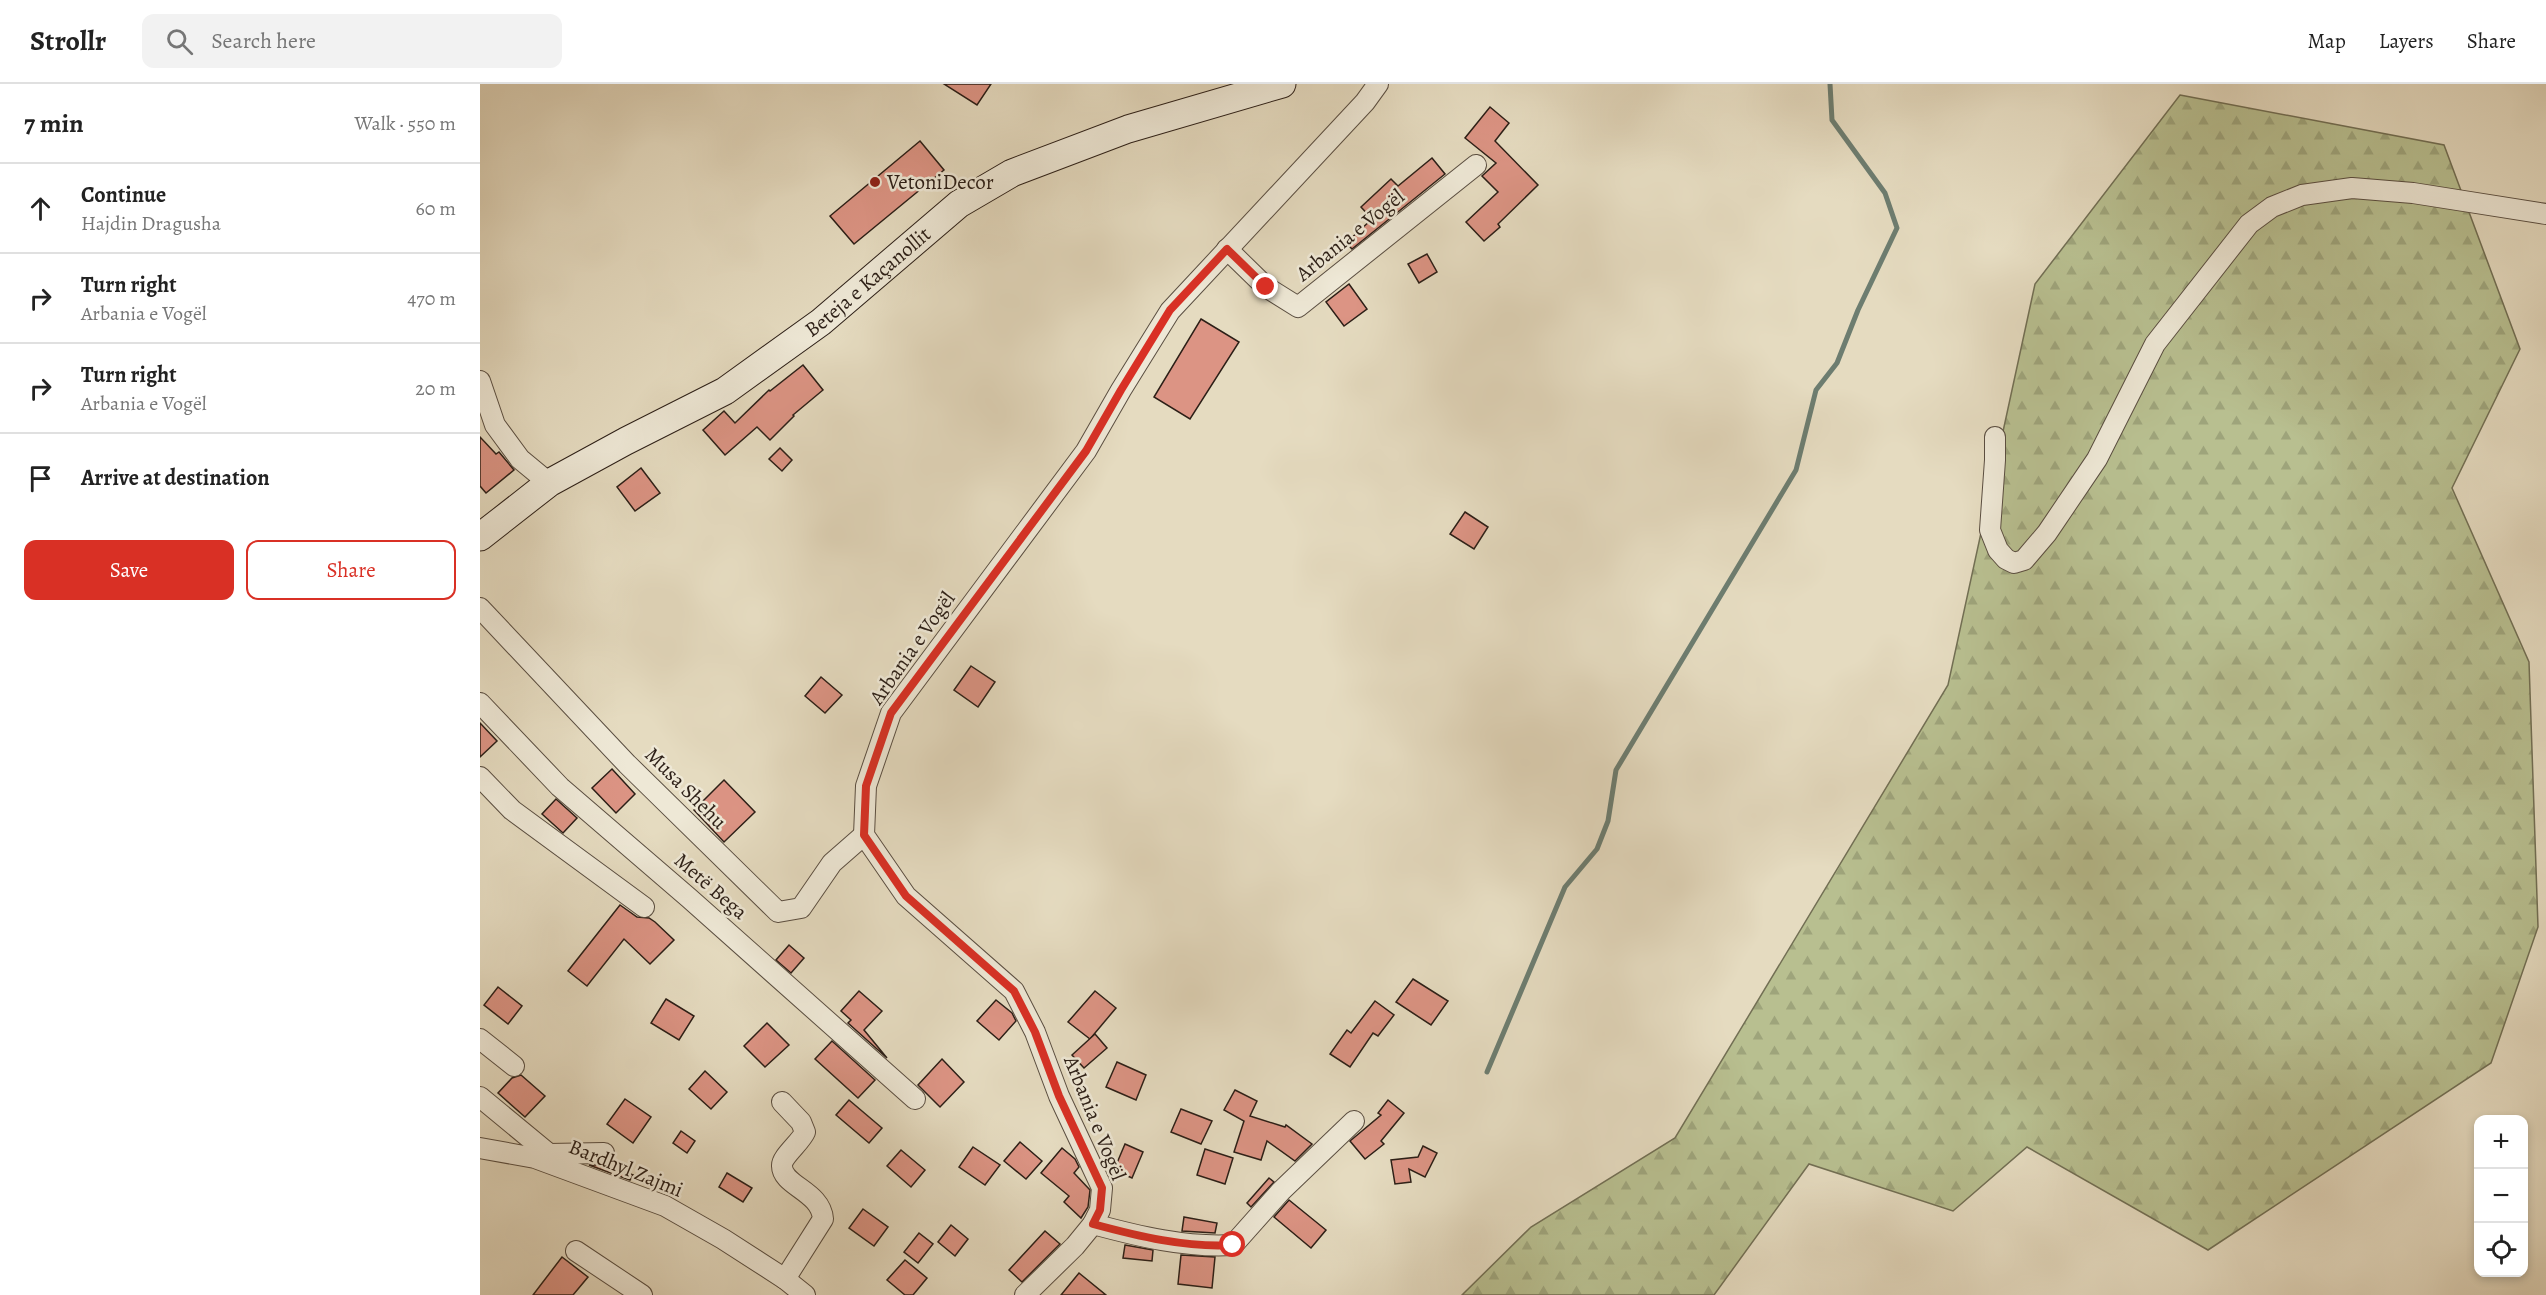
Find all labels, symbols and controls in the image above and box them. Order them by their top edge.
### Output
search box [142,14,562,68]
text: Strollr [30,22,106,60]
icon: search [163,25,196,58]
text: Search here [211,26,316,56]
text: Map [2307,27,2346,55]
text: Layers [2379,27,2434,55]
text: Share [2467,27,2516,55]
text: 7 min [24,106,84,141]
text: Walk · 550 m [354,110,456,137]
place label: VetoniDecor [886,168,994,196]
marker: VetoniDecor [868,175,882,189]
text: Continue [81,180,166,210]
street label: Arbania e Vogël [1289,183,1410,288]
icon: ahead [24,192,57,225]
text: 60 m [416,195,456,222]
text: Hajdin Dragusha [81,210,221,237]
street label: Beteja e Kaçanollit [799,220,937,343]
text: Turn right [81,270,177,300]
route end [1252,273,1278,299]
icon: right [24,282,57,315]
text: 470 m [407,285,456,312]
text: Arbania e Vogël [81,300,207,327]
text: Turn right [81,360,177,390]
icon: right [24,372,57,405]
text: 20 m [415,375,456,402]
text: Arbania e Vogël [81,390,207,417]
icon: arrive [24,462,57,495]
text: Arrive at destination [81,463,270,493]
button: Save [24,540,234,600]
button: Share [246,540,456,600]
street label: Arbania e Vogël [862,586,961,711]
street label: Musa Shehu [639,741,734,836]
street label: Metë Bega [668,846,754,926]
street label: Arbania e Vogël [1057,1051,1133,1184]
map controls [2474,1115,2528,1277]
button: + [2474,1115,2528,1169]
street label: Bardhyl Zajmi [565,1132,688,1204]
button: − [2474,1169,2528,1223]
button: locate [2474,1223,2528,1277]
route start [1219,1231,1245,1257]

